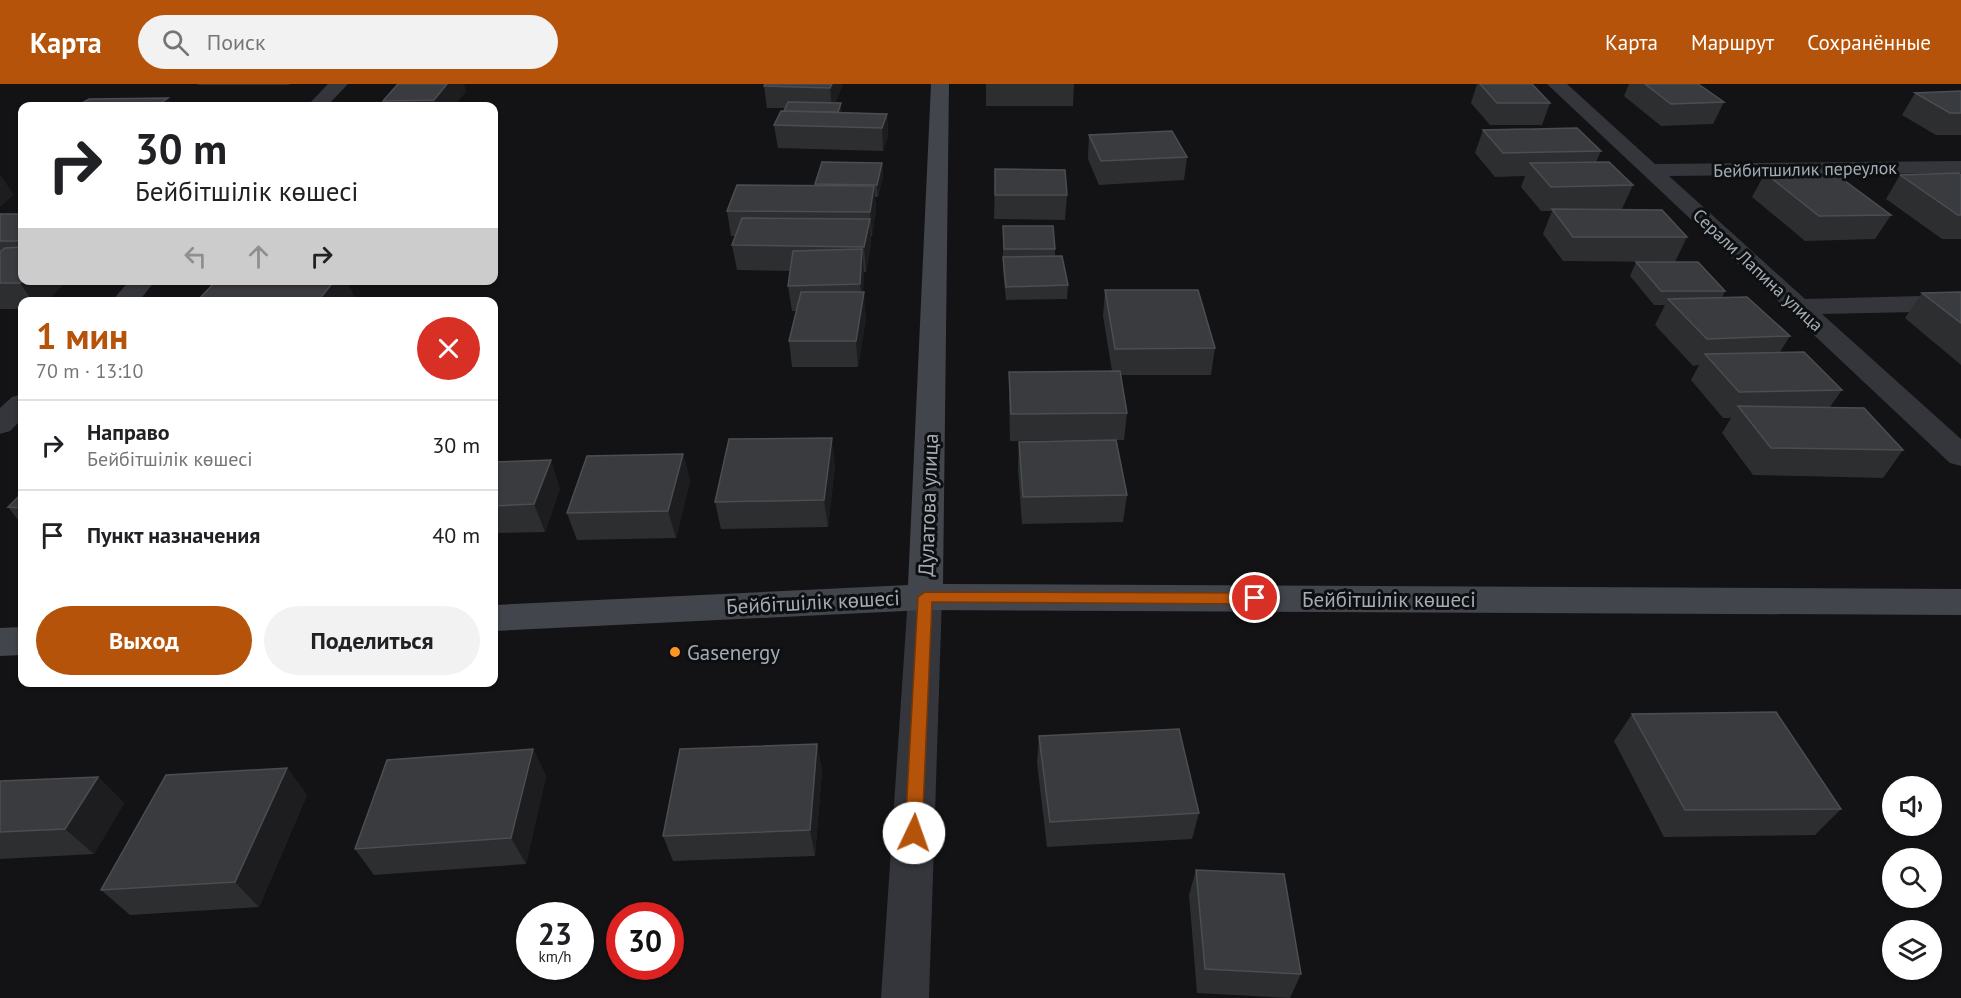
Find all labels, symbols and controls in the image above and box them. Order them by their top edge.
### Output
search box [138,15,558,69]
text: Карта [30,24,102,61]
icon: search [159,26,192,59]
text: Поиск [207,28,266,56]
text: Карта [1605,29,1658,56]
text: Маршрут [1691,29,1774,56]
text: Сохранённые [1807,29,1931,56]
text: 30 m [135,121,227,176]
icon: right [36,126,114,204]
street label: Бейбитшилик переулок [1713,156,1897,182]
text: Бейбітшілік көшесі [135,174,359,208]
street label: Серали Лапина улица [1688,204,1828,336]
icon: left [179,240,212,273]
icon: ahead [242,240,275,273]
icon: right [305,240,338,273]
text: 1 мин [36,312,128,359]
button: close [417,317,480,380]
text: 70 m · 13:10 [36,358,143,384]
text: Направо [87,418,170,446]
icon: right [36,429,69,462]
text: 30 m [432,431,480,459]
street label: Дулатова улица [912,433,944,577]
text: Бейбітшілік көшесі [87,446,253,472]
icon: arrive [36,519,69,552]
text: Пункт назначения [87,521,260,549]
text: 40 m [432,521,480,549]
pin [1229,572,1280,623]
icon: arrive [1238,581,1271,614]
street label: Бейбітшілік көшесі [725,584,901,620]
street label: Бейбітшілік көшесі [1302,586,1476,613]
button: Выход [36,606,252,675]
button: Поделиться [264,606,480,675]
place label: Gasenergy [687,639,780,666]
marker: Gasenergy [668,645,682,659]
map controls [1882,776,1942,980]
button: sound [1882,776,1942,836]
position arrow [882,801,946,865]
button: search [1882,848,1942,908]
speed limit sign: 30 [606,902,684,980]
text: 23 [538,914,572,953]
button: layers [1882,920,1942,980]
text: km/h [539,947,571,966]

